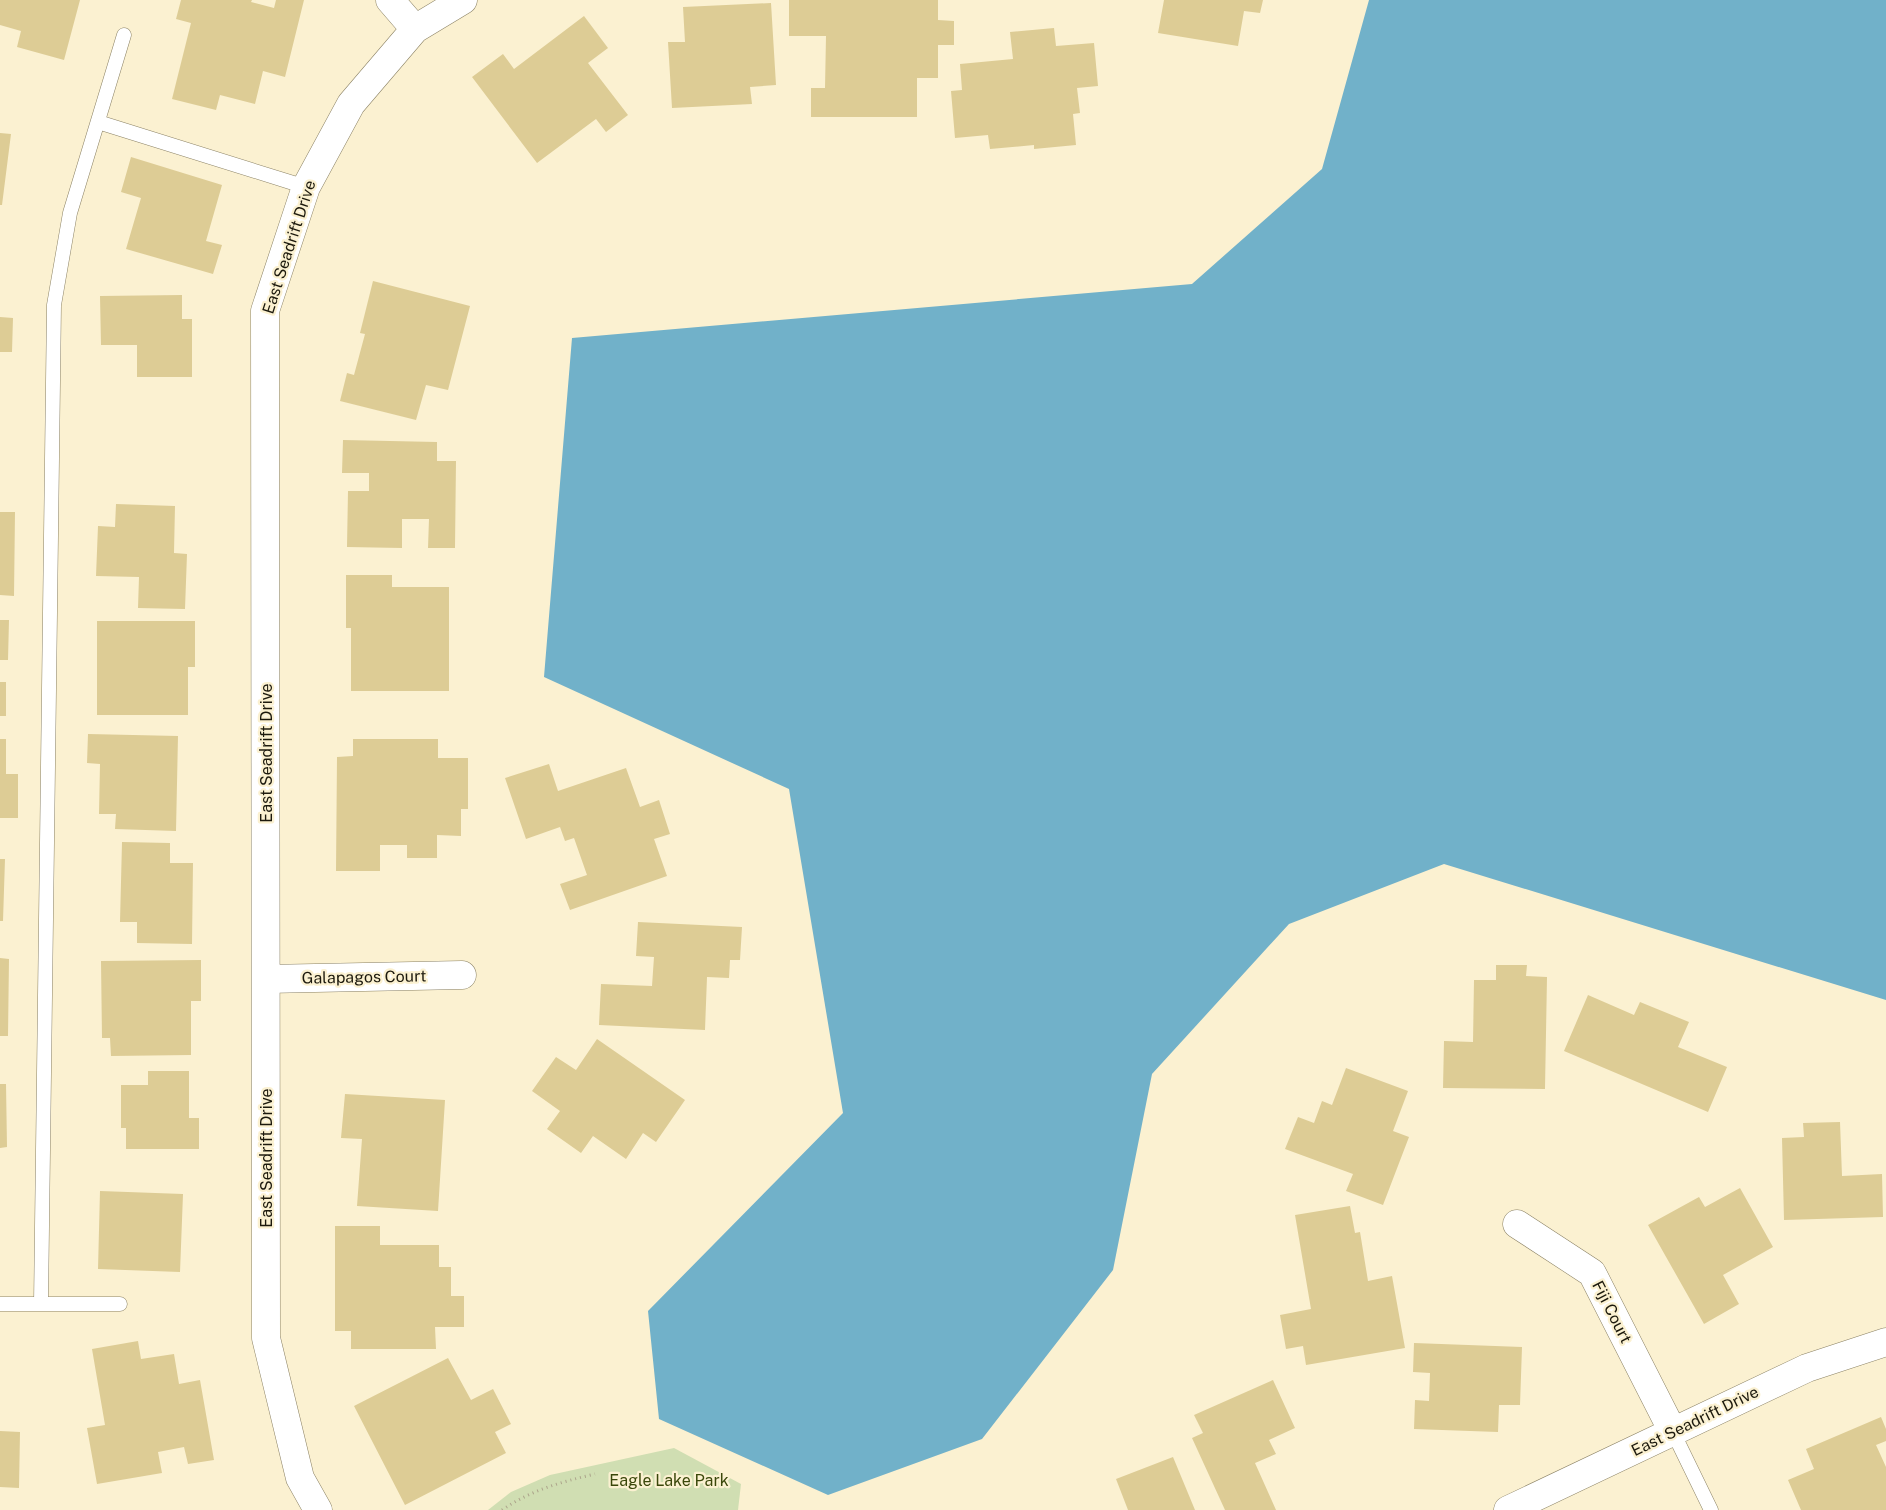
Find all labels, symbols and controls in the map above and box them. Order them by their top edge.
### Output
street label: East Seadrift Drive [258,178,320,316]
street label: East Seadrift Drive [257,683,276,823]
street label: Galapagos Court [301,966,427,988]
street label: East Seadrift Drive [257,1088,276,1228]
street label: Fiji Court [1588,1278,1636,1346]
street label: East Seadrift Drive [1628,1382,1762,1460]
park label: Eagle Lake Park [609,1471,729,1490]

